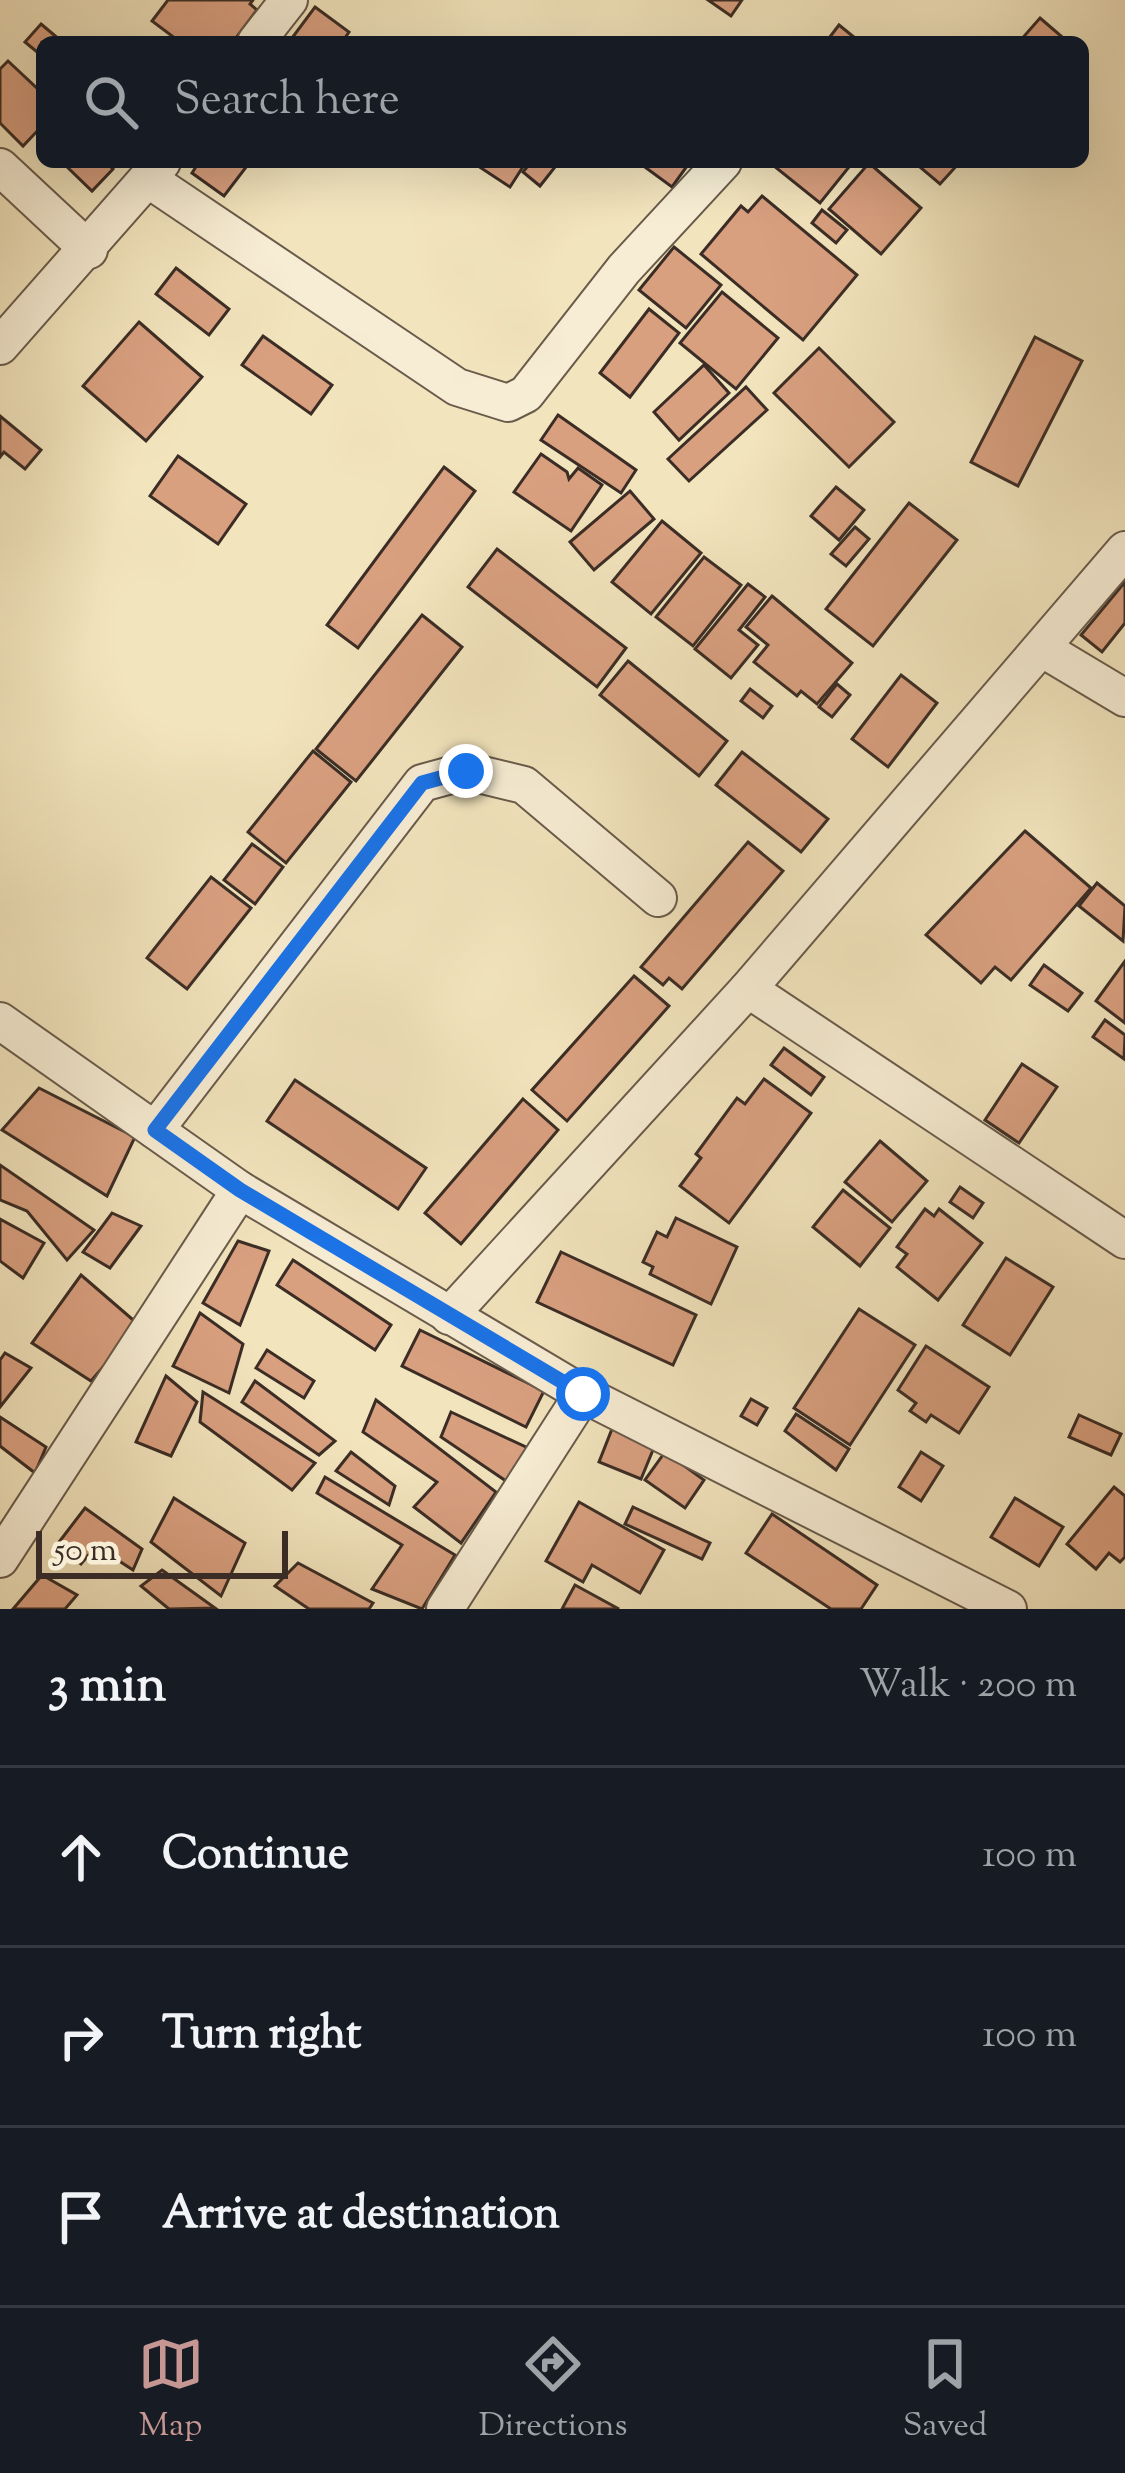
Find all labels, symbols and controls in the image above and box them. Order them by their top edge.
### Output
search box [36,36,1089,168]
icon: search [78,69,144,135]
text: Search here [174,70,400,135]
route end [439,744,493,798]
route start [556,1367,610,1421]
scale bar [36,1525,288,1578]
text: 50 m [54,1528,117,1576]
text: 3 min [48,1651,166,1724]
text: Walk · 200 m [859,1659,1077,1715]
icon: ahead [48,1824,114,1890]
text: Continue [162,1824,349,1889]
text: 100 m [982,1829,1077,1885]
icon: right [48,2004,114,2070]
text: Turn right [162,2004,361,2069]
text: 100 m [982,2009,1077,2065]
icon: arrive [48,2184,114,2250]
text: Arrive at destination [162,2184,560,2249]
tab: Map [138,2331,204,2451]
tab: Directions [479,2331,628,2451]
tab: Saved [903,2331,987,2451]

